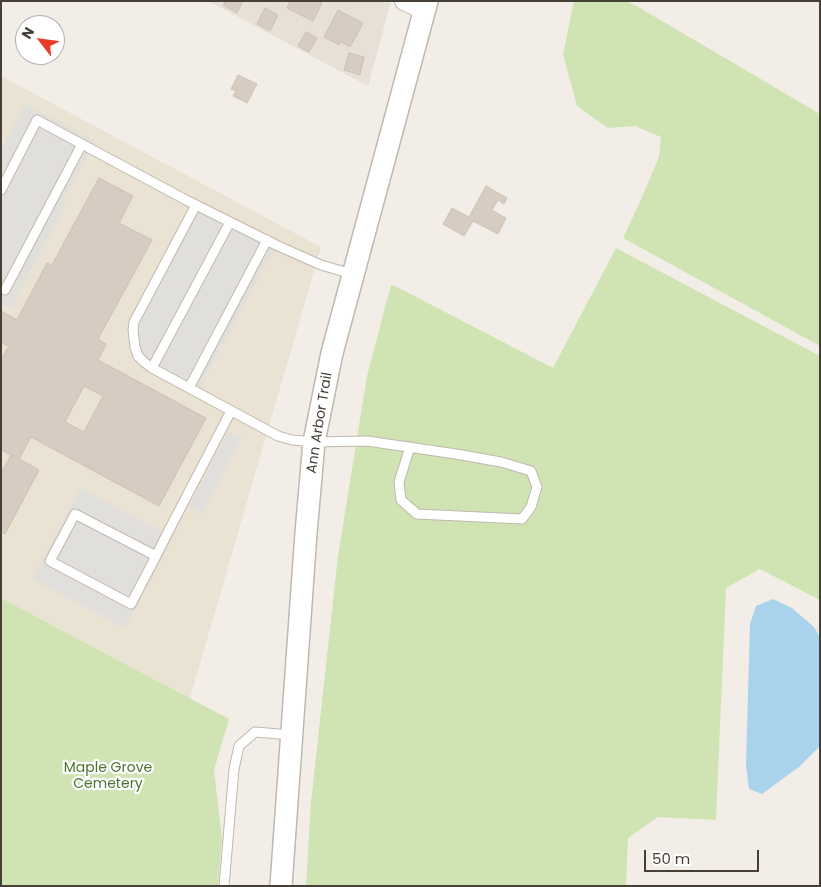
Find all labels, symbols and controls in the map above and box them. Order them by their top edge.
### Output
north arrow [15,15,65,65]
text: N [17,23,39,43]
street label: Ann Arbor Trail [304,371,336,475]
park label: Maple Grove Cemetery [64,760,152,792]
scale bar [646,840,761,872]
text: 50 m [652,848,690,869]

